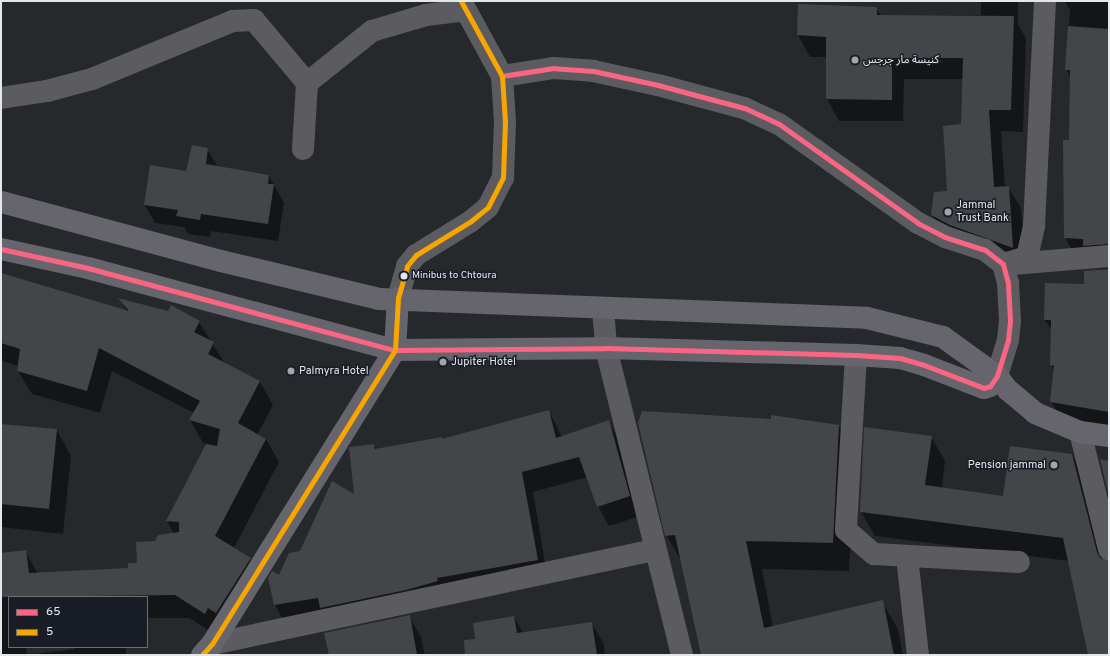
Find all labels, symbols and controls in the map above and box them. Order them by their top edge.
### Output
place label: كنيسة مار جرجس [863,53,939,67]
marker: كنيسة مار جرجس [850,55,860,65]
place label: Jammal Trust Bank [956,199,1009,225]
marker: Jammal Trust Bank [943,207,953,217]
place label: Minibus to Chtoura [412,270,497,282]
marker: Minibus to Chtoura [399,271,409,281]
place label: Jupiter Hotel [451,355,516,369]
marker: Jupiter Hotel [438,357,448,367]
place label: Palmyra Hotel [299,364,369,378]
marker: Palmyra Hotel [286,366,296,376]
place label: Pension jammal [968,458,1046,472]
marker: Pension jammal [1049,460,1059,470]
legend [8,596,148,648]
text: 65 [46,604,61,620]
text: 5 [46,624,53,640]

